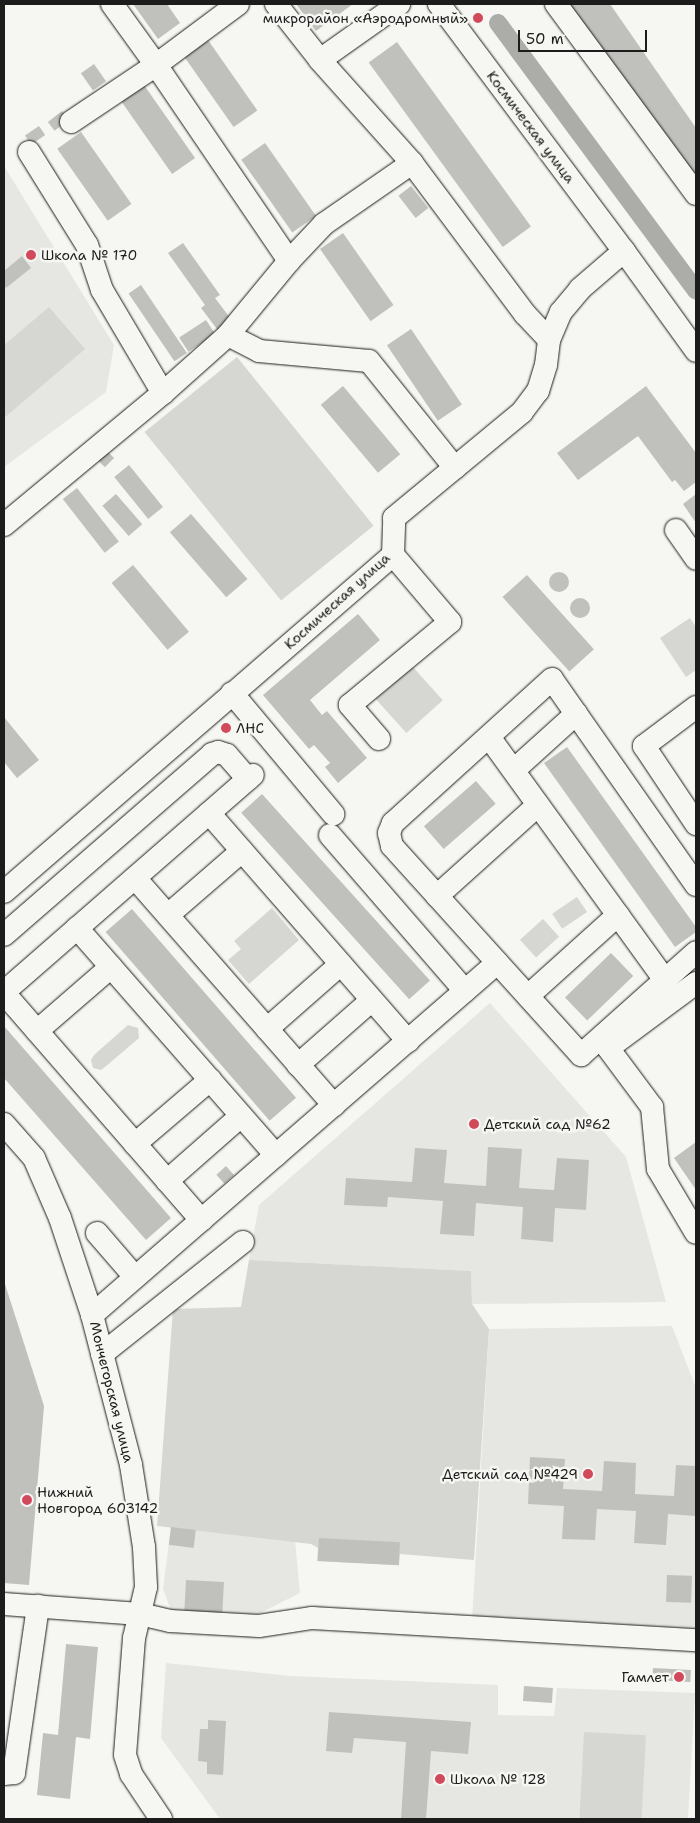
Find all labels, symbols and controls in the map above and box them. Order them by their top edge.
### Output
place label: микрорайон «Аэродромный» [263,10,468,26]
marker: микрорайон «Аэродромный» [472,12,484,24]
scale bar [520,20,649,52]
text: 50 m [526,29,564,49]
street label: Космическая улица [483,68,579,186]
place label: Школа № 170 [41,247,137,263]
marker: Школа № 170 [25,249,37,261]
street label: Космическая улица [281,549,393,653]
place label: ЛНС [236,720,264,736]
marker: ЛНС [220,722,232,734]
place label: Детский сад №62 [484,1116,611,1132]
marker: Детский сад №62 [468,1118,480,1130]
street label: Мончегорская улица [86,1320,138,1464]
place label: Детский сад №429 [442,1466,578,1482]
marker: Детский сад №429 [582,1468,594,1480]
place label: Нижний Новгород 603142 [37,1484,158,1516]
marker: Нижний Новгород 603142 [21,1494,33,1506]
place label: Гамлет [622,1669,669,1685]
marker: Гамлет [673,1671,685,1683]
place label: Школа № 128 [450,1771,546,1787]
marker: Школа № 128 [434,1773,446,1785]

